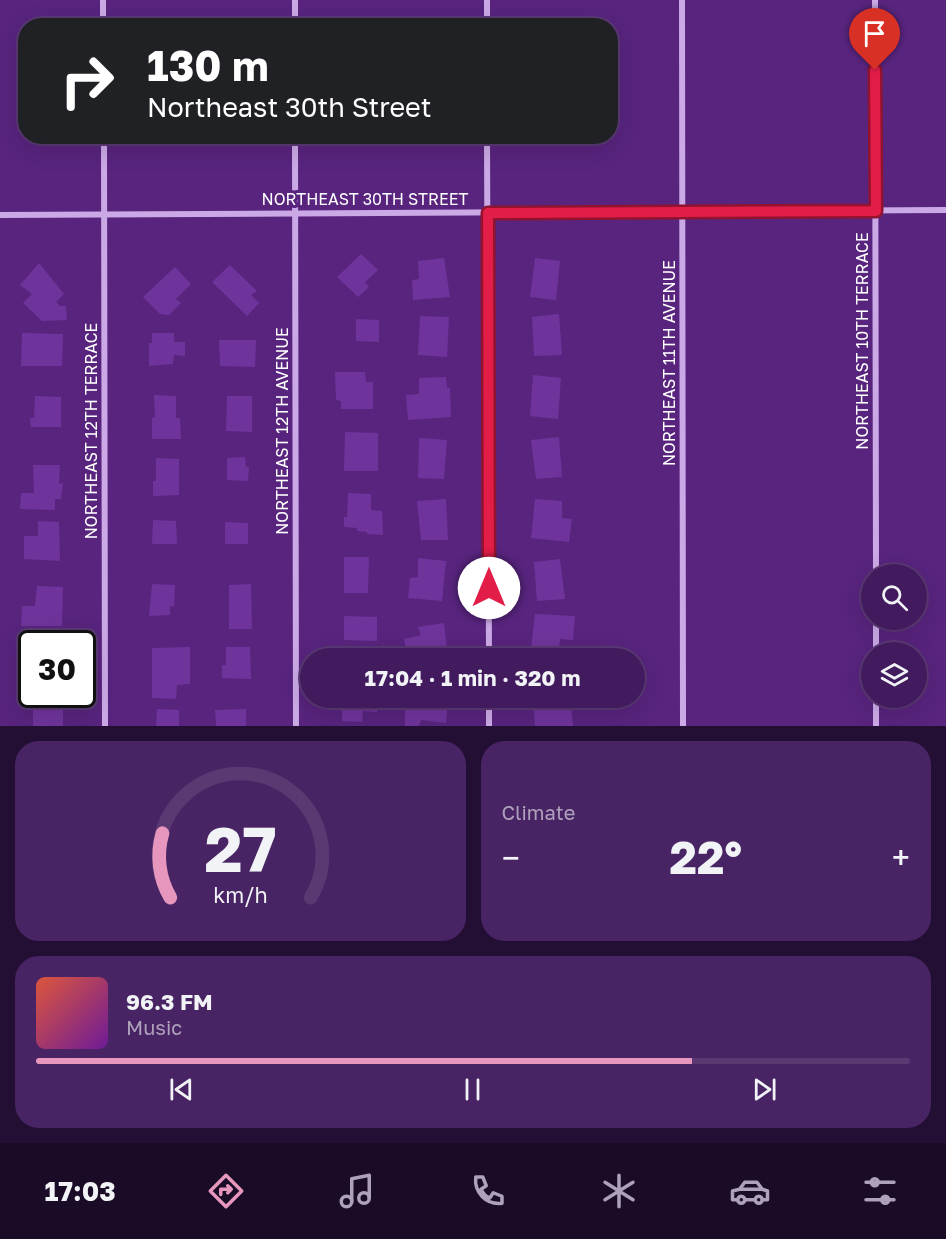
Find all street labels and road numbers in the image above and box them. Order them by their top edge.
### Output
street label: NORTHEAST 30TH STREET [262,189,469,209]
street label: NORTHEAST 10TH TERRACE [852,232,872,450]
street label: NORTHEAST 11TH AVENUE [659,260,679,466]
street label: NORTHEAST 12TH TERRACE [81,323,101,539]
street label: NORTHEAST 12TH AVENUE [272,327,292,535]

